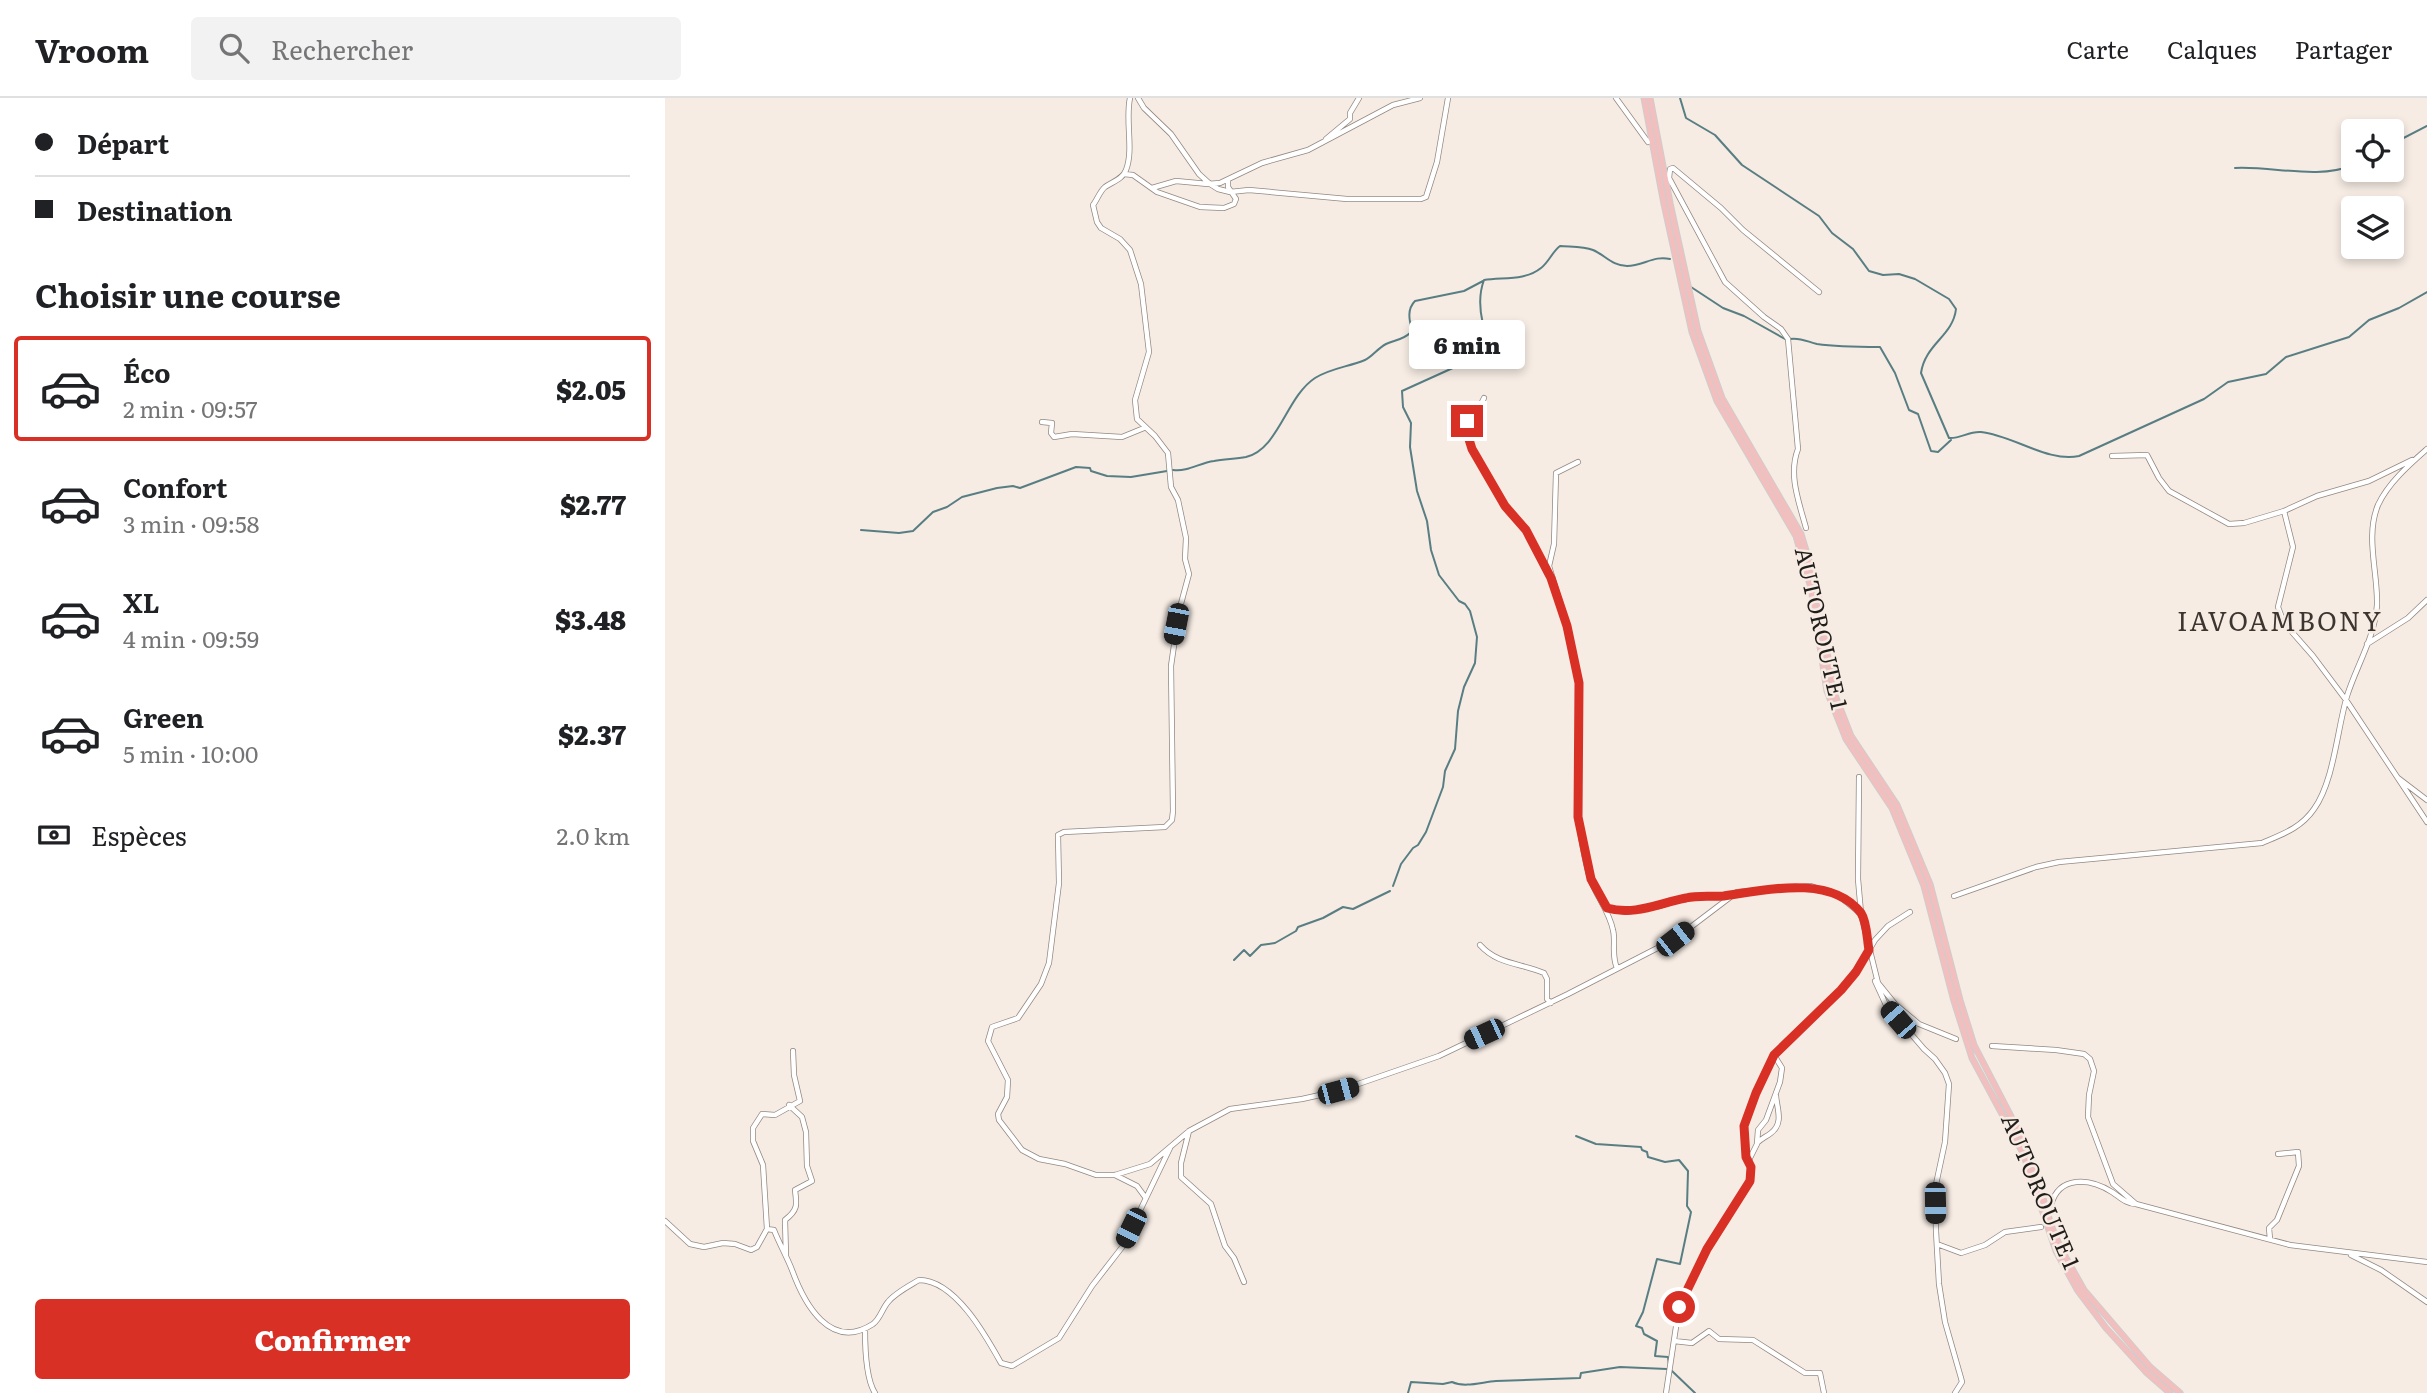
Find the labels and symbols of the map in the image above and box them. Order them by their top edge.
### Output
callout: 6 min [1409,320,1525,368]
route end [1451,405,1483,437]
street label: AUTOROUTE 1 [1788,543,1858,713]
district label: IAVOAMBONY [2177,600,2383,639]
car [1162,601,1191,647]
car [1652,918,1699,960]
car [1877,997,1920,1043]
car [1461,1016,1508,1052]
car [1315,1075,1362,1107]
street label: AUTOROUTE 1 [1994,1108,2090,1274]
car [1925,1182,1946,1224]
car [1113,1205,1150,1251]
route start [1663,1291,1695,1323]

